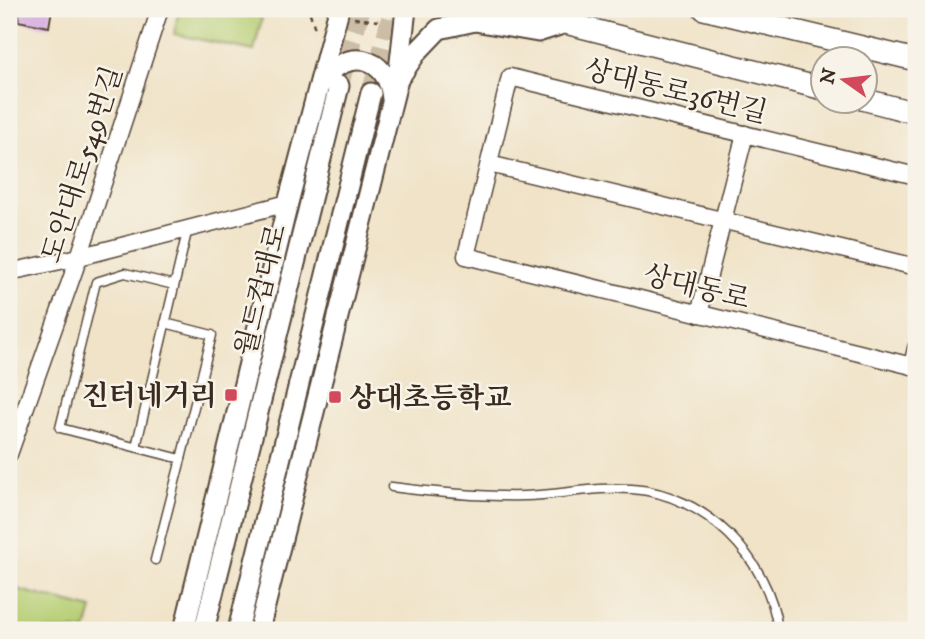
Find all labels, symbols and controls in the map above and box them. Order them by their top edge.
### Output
north arrow [810,46,880,116]
street label: 상대동로36번길 [581,52,771,131]
street label: 도안대로549번길 [34,62,131,267]
text: N [816,66,842,87]
street label: 월드컵대로 [228,221,295,360]
street label: 상대동로 [640,257,753,318]
place label: 진터네거리 [82,379,217,414]
place label: 상대초등학교 [349,381,511,416]
marker: 진터네거리 [223,387,239,403]
marker: 상대초등학교 [327,389,343,405]

